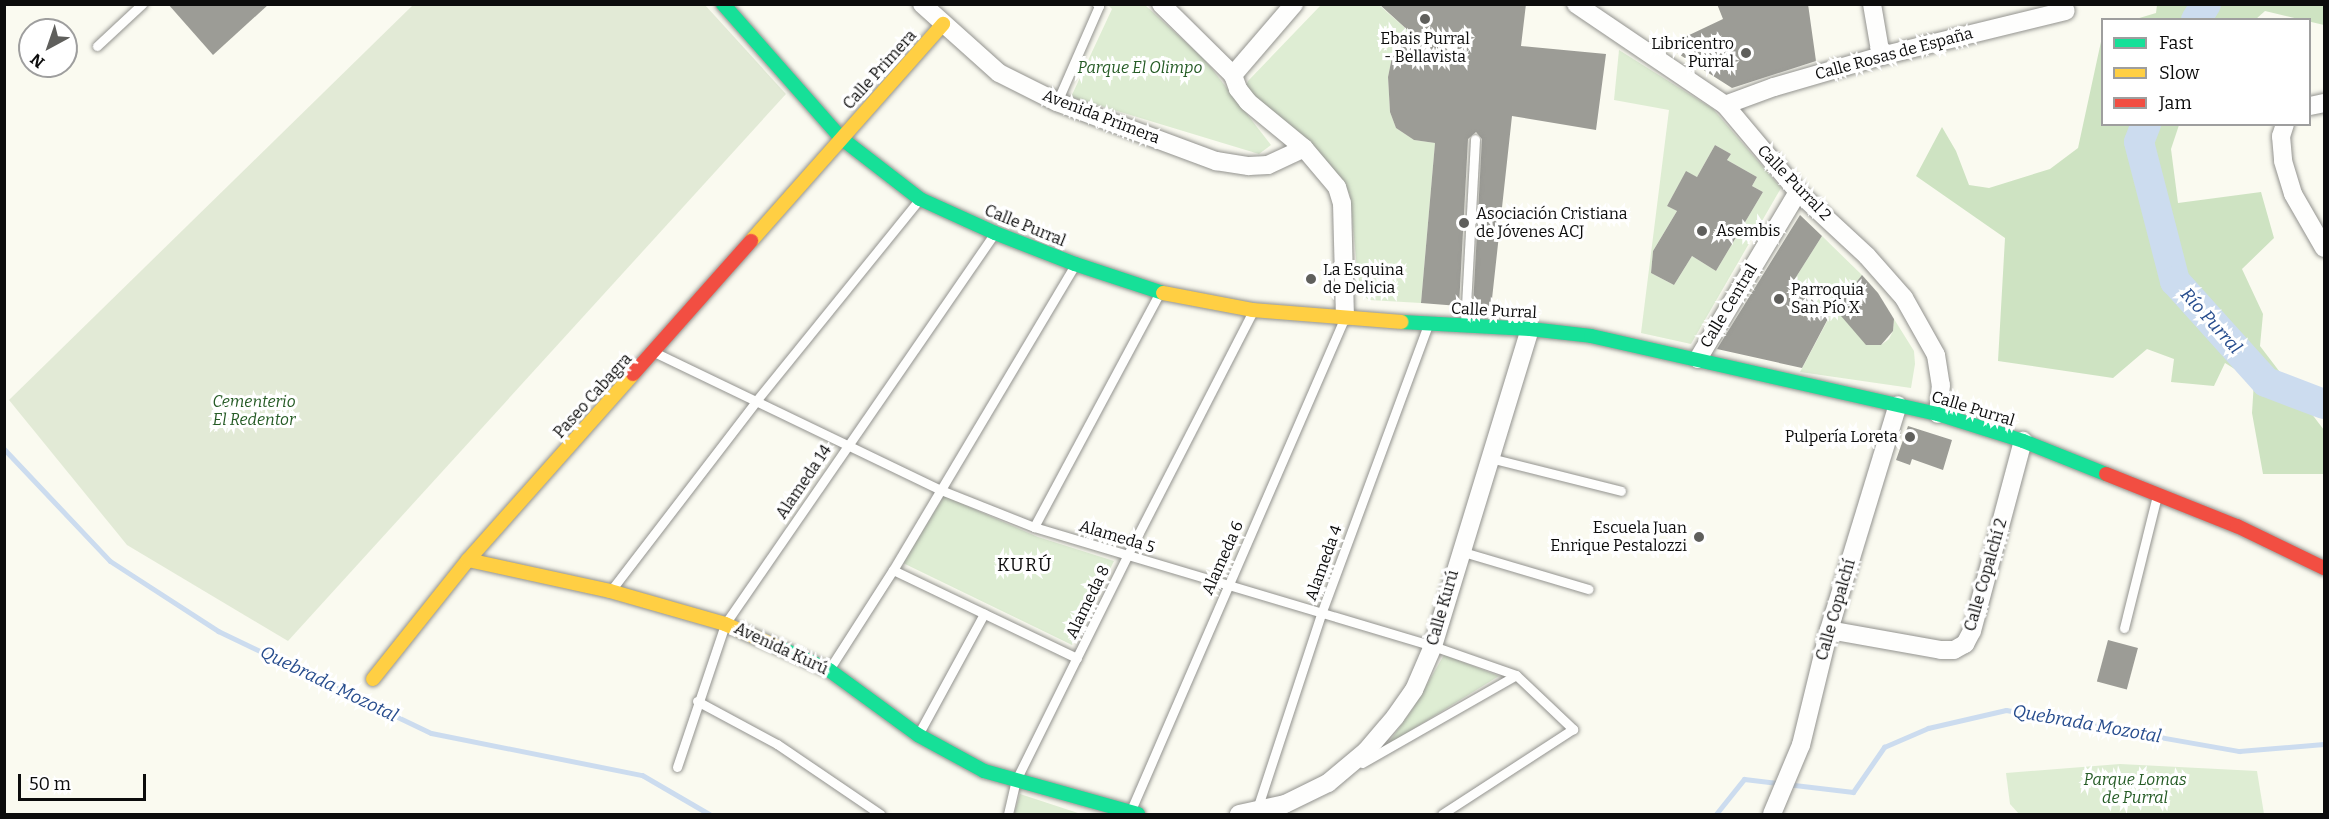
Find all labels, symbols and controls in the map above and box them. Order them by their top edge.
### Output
marker: Ebais Purral - Bellavista [1416,10,1434,28]
north arrow [18,18,78,78]
legend [2101,18,2311,126]
street label: Calle Rosas de España [1813,24,1975,84]
street label: Calle Primera [839,26,921,114]
place label: Ebais Purral - Bellavista [1380,29,1470,67]
text: Fast [2159,32,2194,54]
place label: Libricentro Purral [1651,34,1734,72]
marker: Libricentro Purral [1739,46,1753,60]
text: N [27,49,48,72]
park label: Parque El Olimpo [1077,58,1203,78]
text: Slow [2159,62,2199,84]
street label: Avenida Primera [1040,86,1162,148]
text: Jam [2159,92,2192,114]
street label: Calle Purral 2 [1753,141,1835,225]
street label: Calle Purral [982,201,1068,251]
place label: Asociación Cristiana de Jóvenes ACJ [1476,204,1628,242]
marker: Asociación Cristiana de Jóvenes ACJ [1457,216,1471,230]
place label: Asembis [1716,221,1780,241]
marker: Asembis [1693,222,1711,240]
place label: La Esquina de Delicia [1323,260,1404,298]
street label: Calle Central [1696,261,1762,351]
marker: La Esquina de Delicia [1304,272,1318,286]
place label: Parroquia San Pío X [1791,280,1864,318]
water label: Río Purral [2176,284,2246,358]
marker: Parroquia San Pío X [1772,292,1786,306]
street label: Calle Purral [1451,299,1537,323]
street label: Paseo Cabagra [550,350,636,442]
street label: Calle Purral [1929,387,2017,431]
park label: Cementerio El Redentor [212,392,296,430]
place label: Pulpería Loreta [1785,427,1898,447]
marker: Pulpería Loreta [1903,430,1917,444]
street label: Alameda 14 [772,441,836,523]
street label: Alameda 5 [1077,516,1157,558]
street label: Calle Copalchí 2 [1961,516,2011,634]
street label: Alameda 6 [1198,518,1248,598]
place label: Escuela Juan Enrique Pestalozzi [1550,518,1687,556]
street label: Alameda 4 [1301,523,1347,603]
marker: Escuela Juan Enrique Pestalozzi [1692,530,1706,544]
district label: KURÚ [997,554,1053,576]
street label: Calle Copalchí [1812,557,1860,663]
street label: Alameda 8 [1062,562,1114,642]
street label: Calle Kurú [1423,568,1463,648]
street label: Avenida Kurú [731,619,831,679]
water label: Quebrada Mozotal [257,641,401,727]
water label: Quebrada Mozotal [2011,700,2163,748]
scale bar [21,762,148,800]
park label: Parque Lomas de Purral [2083,770,2187,808]
text: 50 m [29,773,71,795]

